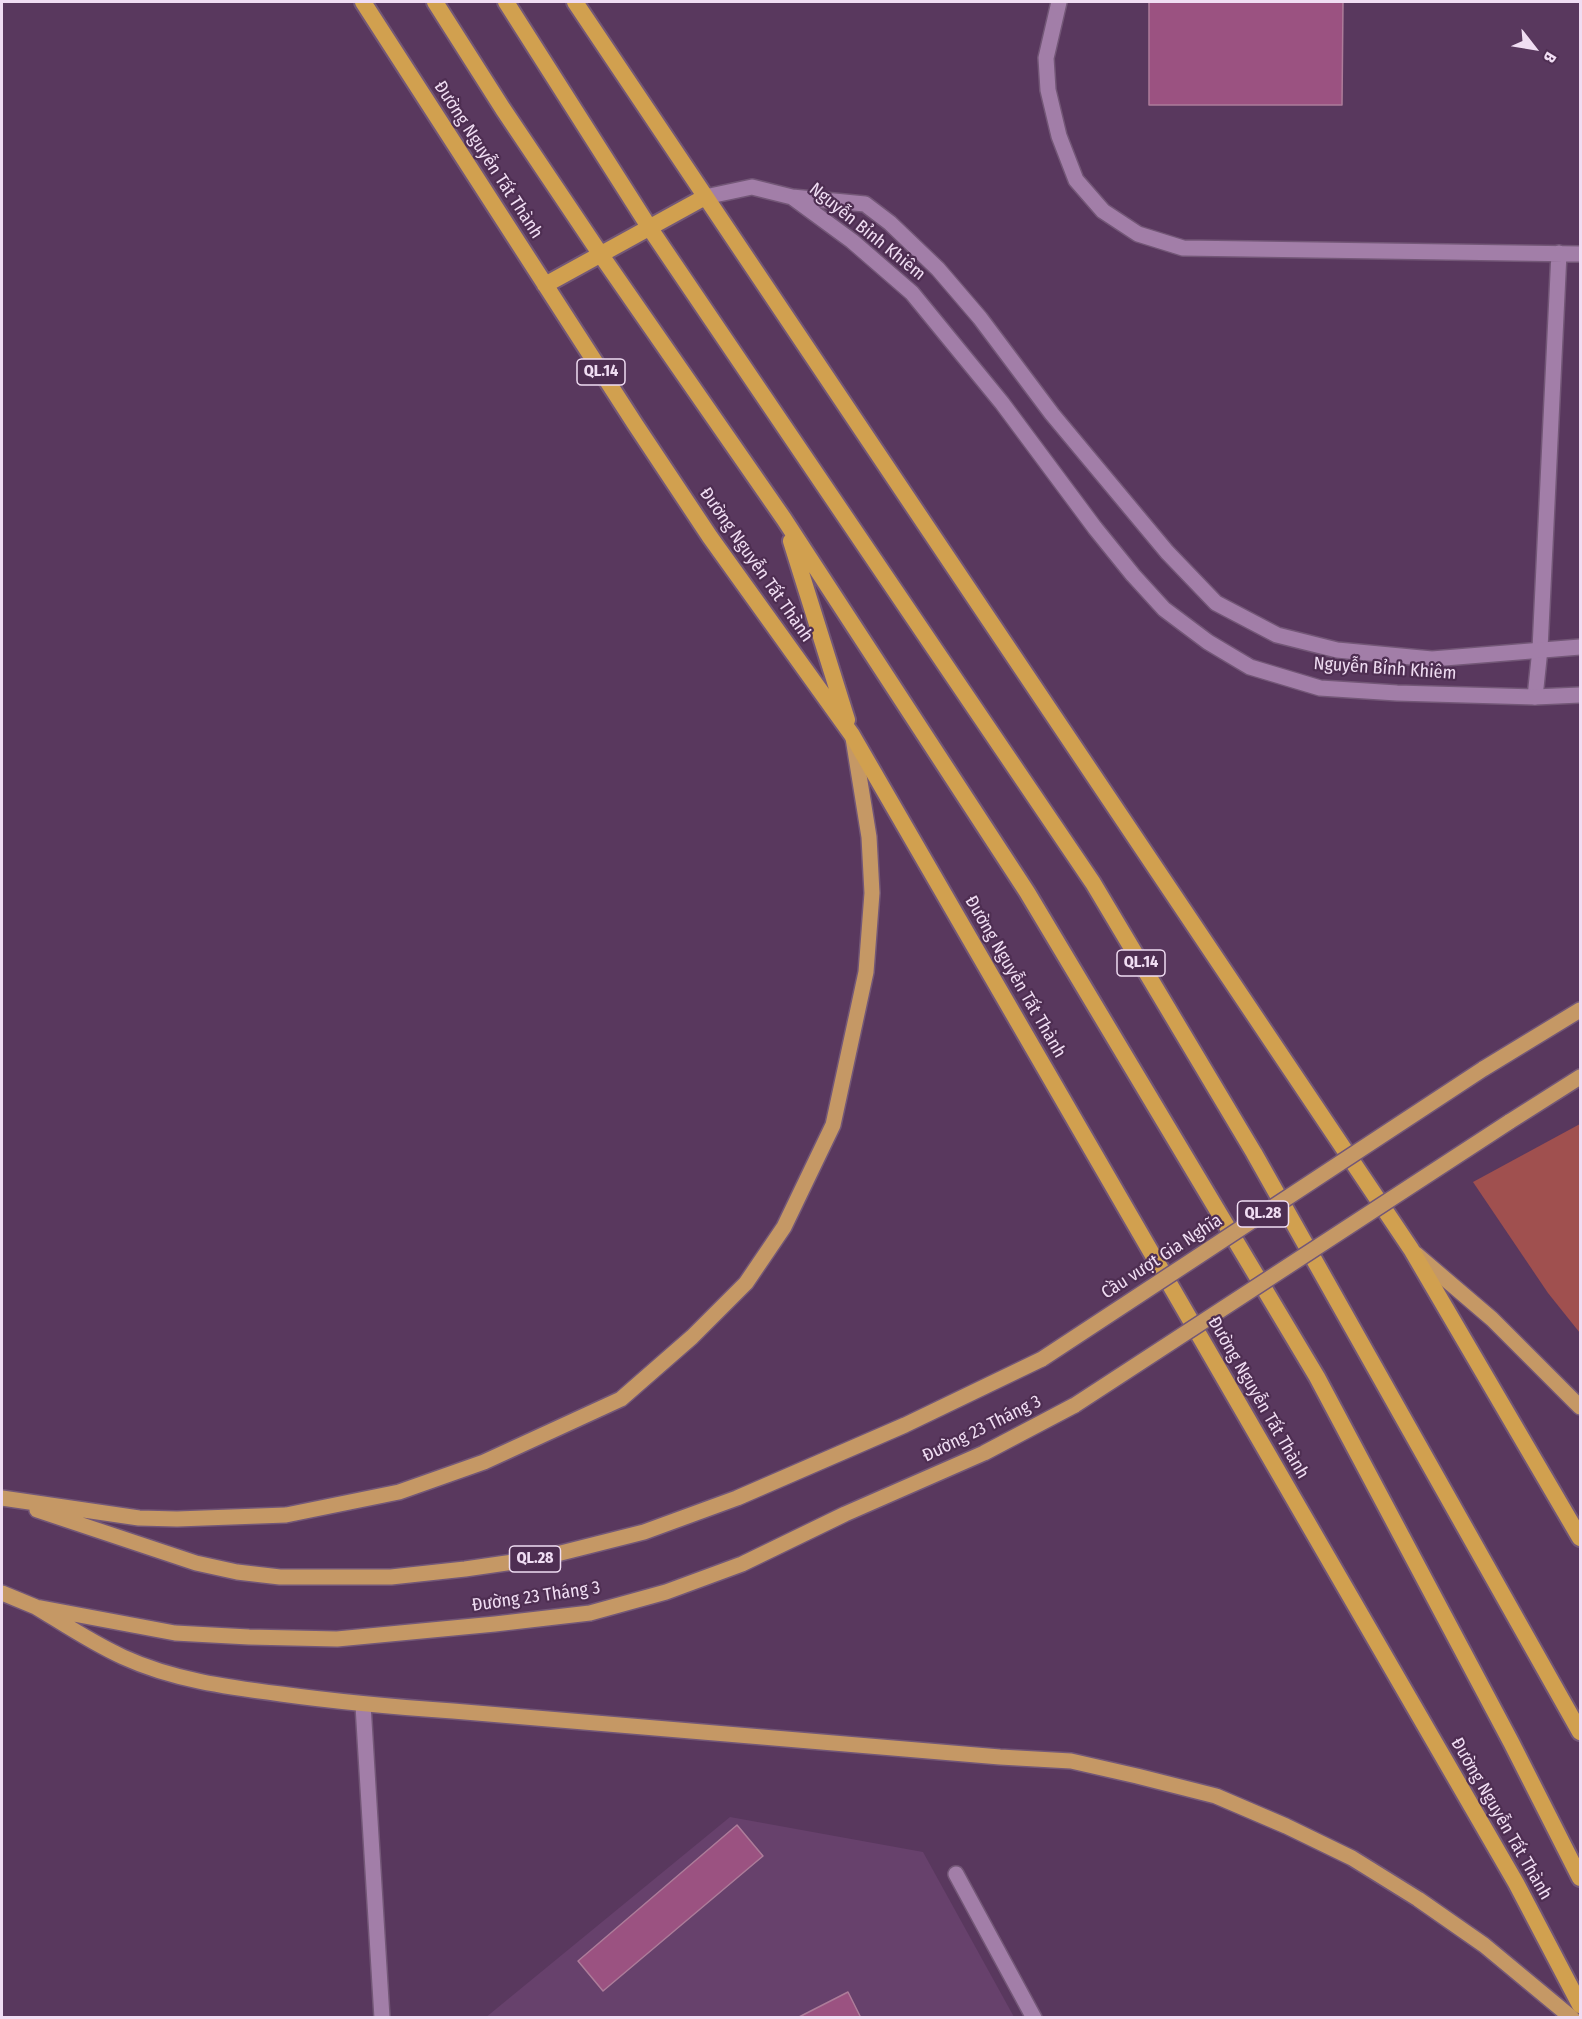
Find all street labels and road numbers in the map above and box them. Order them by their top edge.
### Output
street label: Đường Nguyễn Tất Thành [429,77,547,243]
street label: Nguyễn Bỉnh Khiêm [805,179,929,285]
road number: QL.14 [577,359,625,385]
street label: Đường Nguyễn Tất Thành [695,484,817,646]
street label: Nguyễn Bỉnh Khiêm [1313,653,1457,685]
street label: Đường Nguyễn Tất Thành [960,892,1070,1062]
road number: QL.14 [1117,950,1165,976]
road number: QL.28 [1238,1201,1288,1227]
street label: Cầu vượt Gia Nghĩa [1098,1210,1226,1304]
street label: Đường Nguyễn Tất Thành [1203,1313,1313,1483]
street label: Đường 23 Tháng 3 [919,1391,1045,1467]
road number: QL.28 [510,1546,560,1572]
street label: Đường 23 Tháng 3 [470,1577,602,1617]
street label: Đường Nguyễn Tất Thành [1446,1734,1556,1904]

